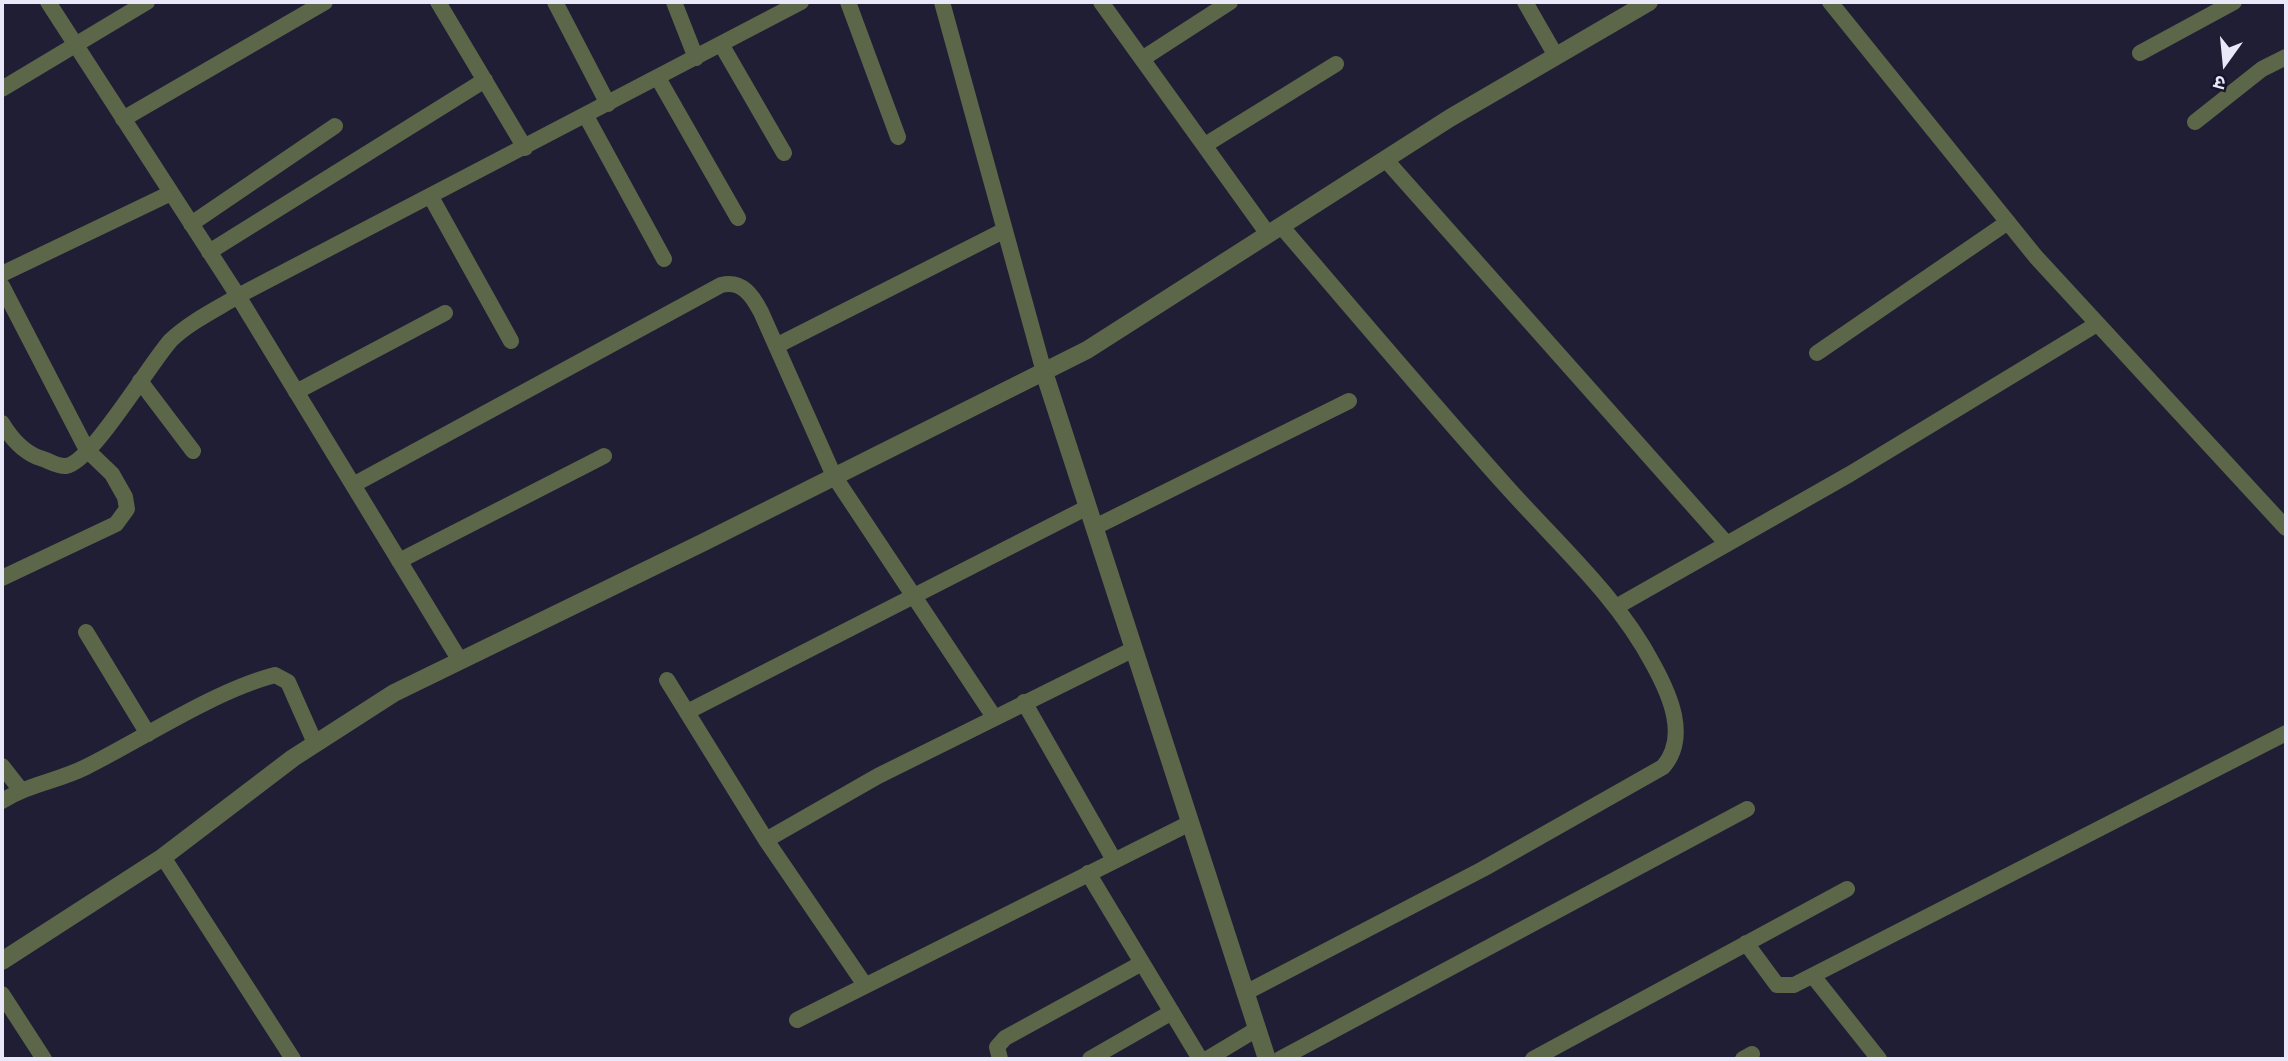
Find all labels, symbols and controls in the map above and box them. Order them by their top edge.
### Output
north arrow [2190,28,2260,98]
text: उ [2211,69,2228,97]

